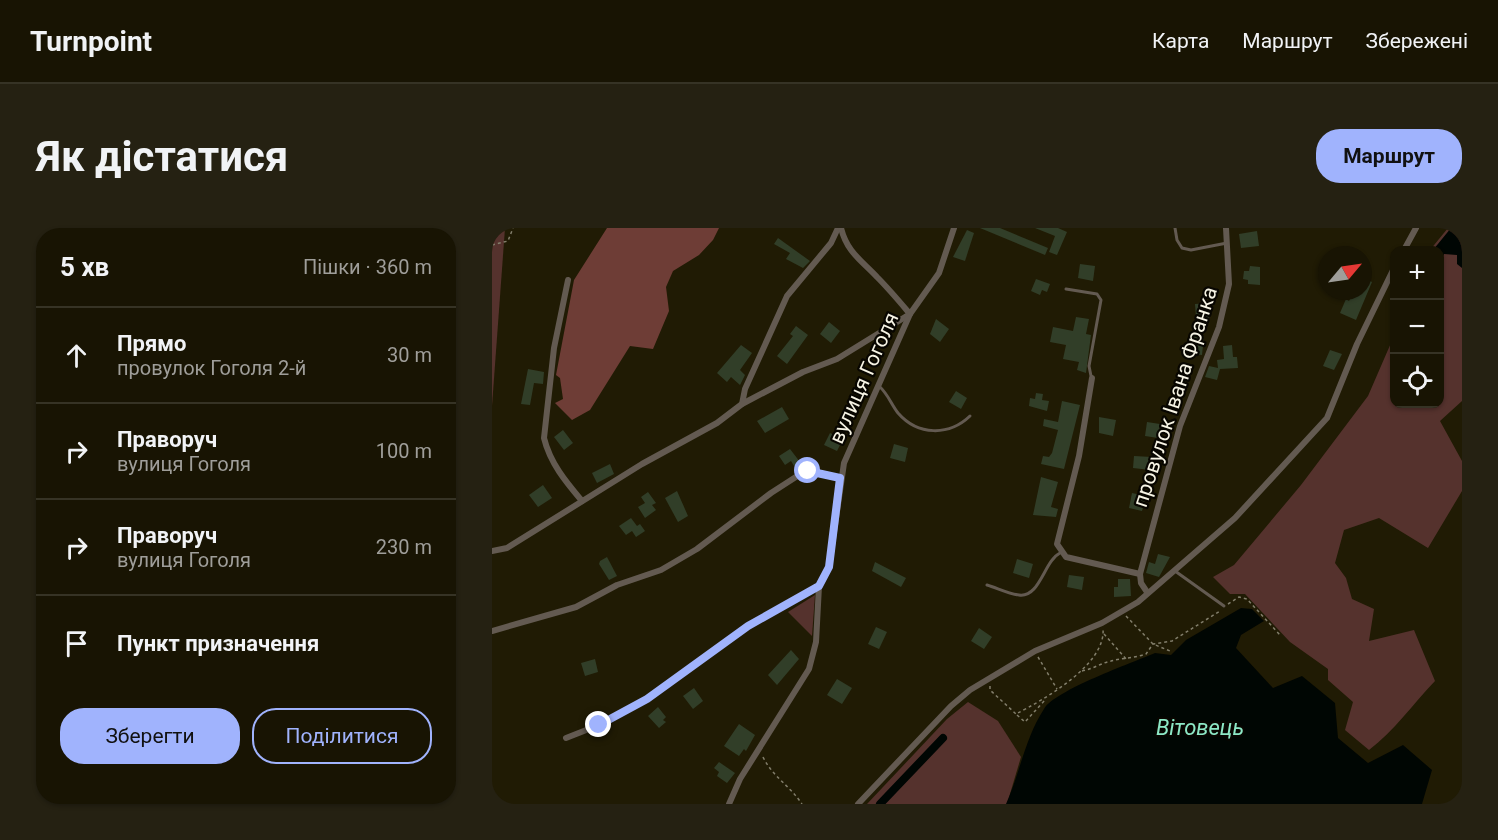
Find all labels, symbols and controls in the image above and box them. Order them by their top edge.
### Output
text: Turnpoint [30,25,152,58]
text: Карта [1152,29,1209,53]
text: Маршрут [1242,29,1333,53]
text: Збережені [1366,29,1468,53]
button: Маршрут [1316,129,1462,183]
text: Як дістатися [36,132,288,181]
north arrow [1318,246,1372,300]
map controls [1390,246,1444,408]
button: + [1390,246,1444,300]
text: 5 хв [60,252,109,282]
text: Пішки · 360 m [303,255,432,279]
street label: провулок Івана Франка [1128,284,1222,510]
button: − [1390,300,1444,354]
street label: вулиця Гоголя [824,309,904,447]
text: Прямо [117,331,186,356]
icon: ahead [60,339,93,372]
text: 30 m [387,343,432,367]
button: locate [1390,354,1444,408]
text: провулок Гоголя 2-й [117,356,306,380]
text: Праворуч [117,427,217,452]
icon: right [60,435,93,468]
text: 100 m [376,439,432,463]
text: вулиця Гоголя [117,452,251,476]
route start [794,457,820,483]
text: Праворуч [117,523,217,548]
icon: right [60,531,93,564]
text: 230 m [376,535,432,559]
text: вулиця Гоголя [117,548,251,572]
icon: arrive [60,627,93,660]
text: Пункт призначення [117,631,319,656]
button: Зберегти [60,708,240,764]
button: Поділитися [252,708,432,764]
route end [585,711,611,737]
water label: Вітовець [1156,715,1244,740]

